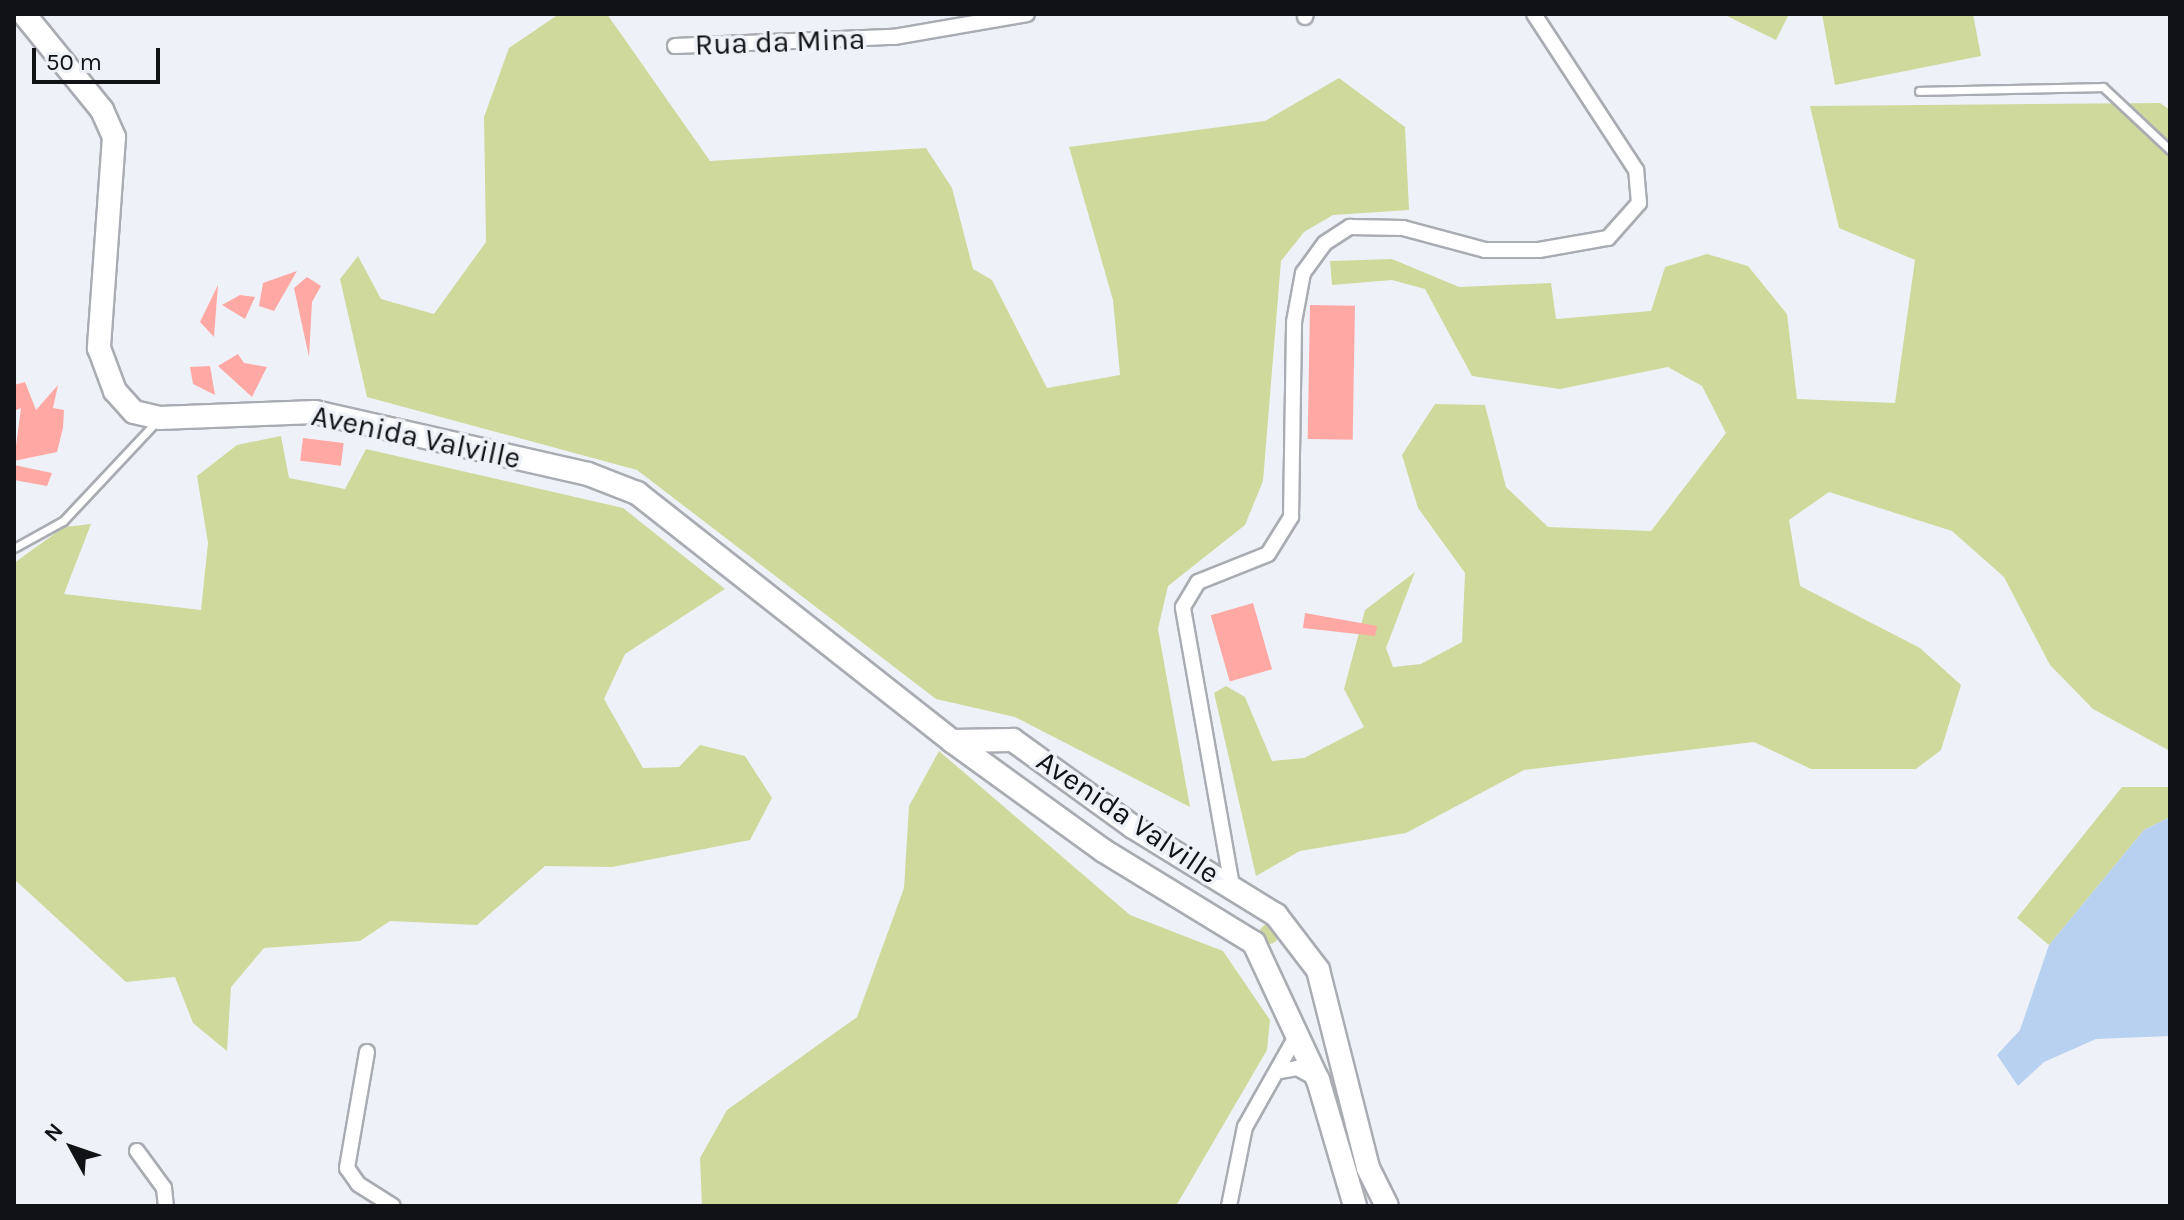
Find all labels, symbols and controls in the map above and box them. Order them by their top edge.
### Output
street label: Rua da Mina [694,21,866,63]
scale bar [36,32,164,82]
text: 50 m [46,48,102,76]
street label: Avenida Valville [308,397,524,477]
street label: Avenida Valville [1030,743,1226,891]
north arrow [32,1108,112,1188]
text: N [39,1118,69,1147]

